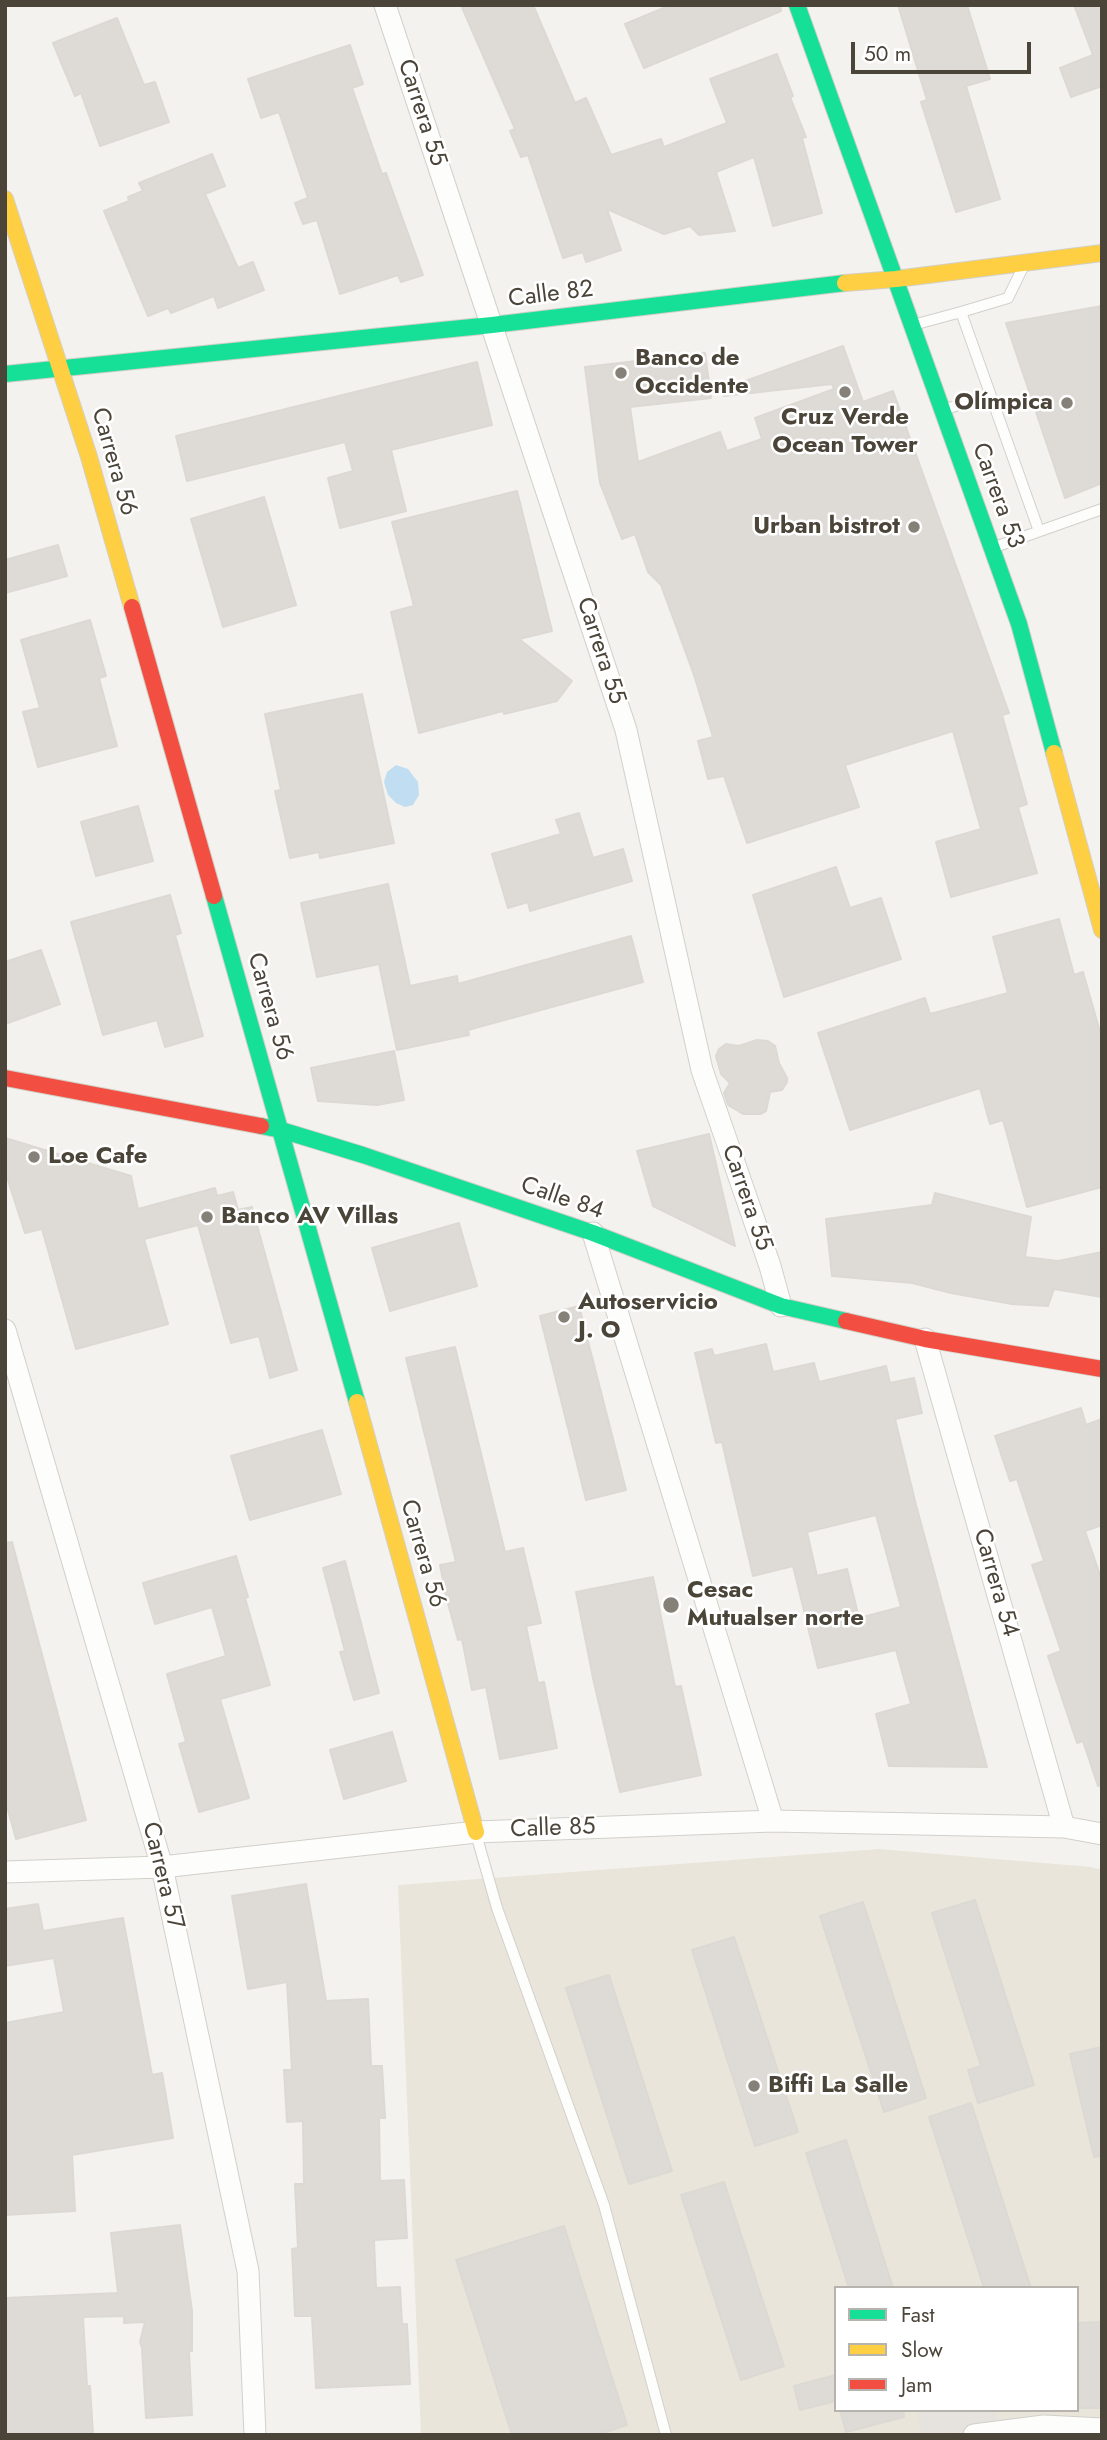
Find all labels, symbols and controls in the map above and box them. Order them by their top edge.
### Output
scale bar [855,28,1035,72]
text: 50 m [864,39,911,69]
street label: Carrera 55 [390,56,452,170]
street label: Calle 82 [507,276,595,314]
place label: Banco de Occidente [635,345,749,401]
marker: Banco de Occidente [613,365,629,381]
marker: Cruz Verde Ocean Tower [837,384,853,400]
place label: Olímpica [954,389,1053,417]
marker: Olímpica [1059,395,1075,411]
place label: Cruz Verde Ocean Tower [772,404,918,460]
street label: Carrera 56 [84,405,142,519]
street label: Carrera 53 [965,439,1029,553]
place label: Urban bistrot [753,513,900,541]
marker: Urban bistrot [906,519,922,535]
street label: Carrera 55 [569,594,631,708]
street label: Carrera 56 [240,950,298,1064]
street label: Carrera 55 [714,1141,778,1255]
place label: Loe Cafe [48,1143,148,1171]
marker: Loe Cafe [26,1149,42,1165]
street label: Calle 84 [517,1171,607,1227]
place label: Banco AV Villas [221,1203,398,1231]
marker: Banco AV Villas [199,1209,215,1225]
place label: Autoservicio J. O [578,1289,718,1345]
marker: Autoservicio J. O [556,1309,572,1325]
street label: Carrera 56 [393,1497,451,1611]
street label: Carrera 54 [966,1526,1024,1640]
place label: Cesac Mutualser norte [687,1577,864,1633]
marker: Cesac Mutualser norte [661,1595,681,1615]
street label: Calle 85 [510,1813,596,1845]
street label: Carrera 57 [135,1819,189,1933]
place label: Biffi La Salle [768,2072,908,2100]
marker: Biffi La Salle [746,2078,762,2094]
legend [834,2286,1079,2412]
text: Fast [901,2300,934,2330]
text: Slow [901,2335,943,2365]
text: Jam [901,2370,933,2400]

